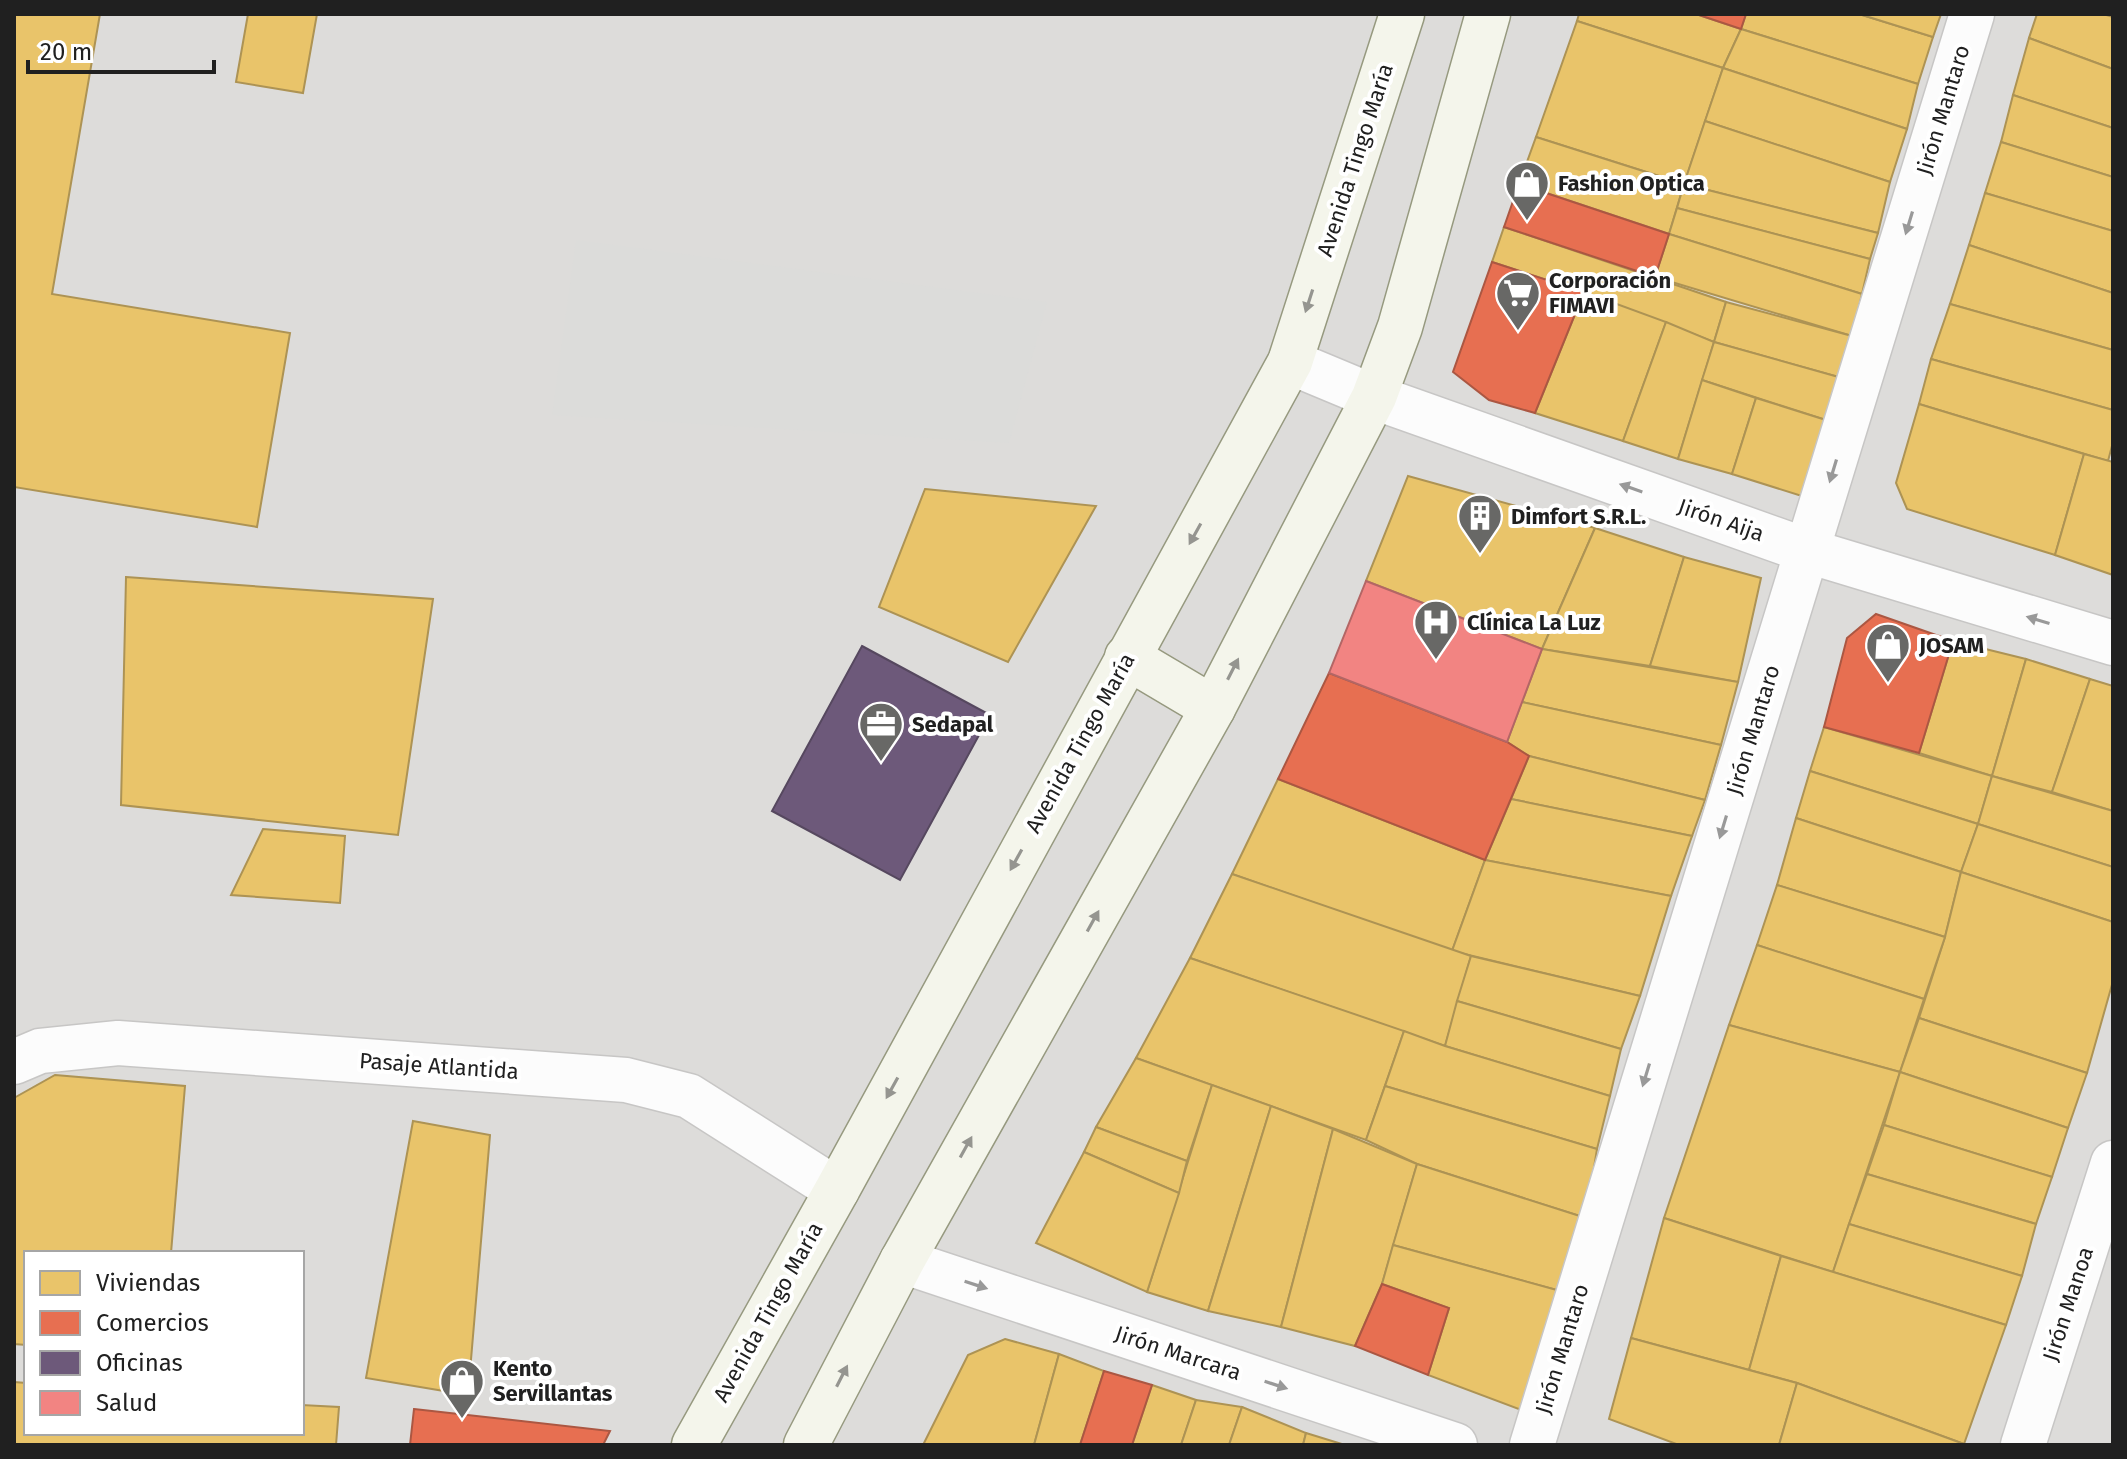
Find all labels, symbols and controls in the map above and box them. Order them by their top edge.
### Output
scale bar [28,24,214,74]
text: 20 m [40,38,92,66]
street label: Jirón Mantaro [1910,42,1976,178]
street label: Avenida Tingo María [1311,60,1399,260]
shop icon: Fashion Optica [1503,159,1551,222]
place label: Fashion Optica [1558,170,1705,197]
one-way arrow [1902,211,1914,235]
place label: Corporación FIMAVI [1549,267,1671,319]
supermarket icon: Corporación FIMAVI [1494,269,1542,332]
one-way arrow [1303,290,1315,314]
one-way arrow [1826,460,1839,484]
one-way arrow [1619,481,1643,494]
building icon: Dimfort S.R.L. [1456,492,1504,555]
street label: Jirón Aija [1674,493,1768,547]
place label: Dimfort S.R.L. [1511,503,1646,530]
one-way arrow [1188,523,1202,545]
hospital icon: Clínica La Luz [1412,598,1460,661]
place label: Clínica La Luz [1467,609,1601,636]
one-way arrow [2026,613,2050,626]
shop icon: JOSAM [1864,621,1912,684]
place label: JOSAM [1918,632,1984,659]
street label: Avenida Tingo María [1019,648,1141,838]
one-way arrow [1226,658,1240,680]
street label: Jirón Mantaro [1720,662,1786,798]
office icon: Sedapal [857,700,905,763]
place label: Sedapal [912,711,994,738]
one-way arrow [1716,815,1729,839]
one-way arrow [1010,849,1024,871]
one-way arrow [1086,909,1100,932]
street label: Pasaje Atlantida [358,1047,520,1085]
one-way arrow [1640,1064,1652,1088]
one-way arrow [885,1077,899,1100]
one-way arrow [959,1136,973,1158]
street label: Avenida Tingo María [707,1217,829,1407]
street label: Jirón Manoa [2037,1243,2099,1365]
legend [24,1251,304,1435]
text: Viviendas [96,1269,200,1297]
one-way arrow [964,1280,988,1292]
street label: Jirón Mantaro [1529,1281,1595,1417]
text: Comercios [96,1309,209,1337]
street label: Jirón Marcara [1111,1320,1245,1386]
text: Oficinas [96,1349,183,1377]
place label: Kento Servillantas [493,1355,613,1407]
shop icon: Kento Servillantas [438,1357,486,1420]
one-way arrow [835,1364,848,1387]
one-way arrow [1264,1380,1288,1392]
text: Salud [96,1389,157,1417]

